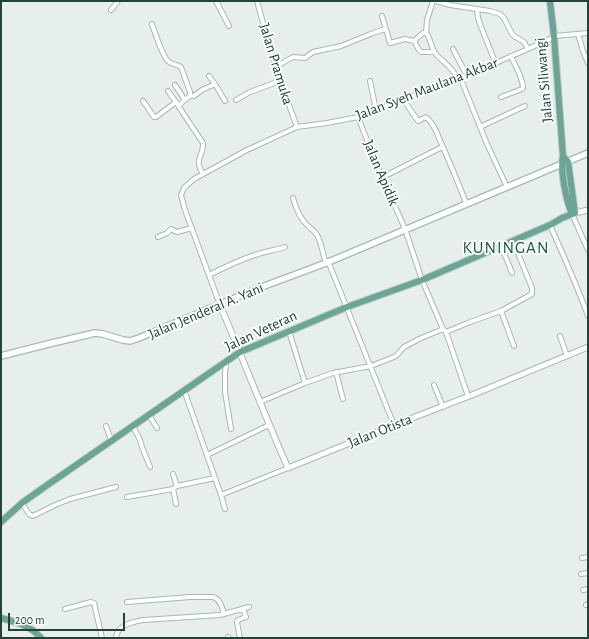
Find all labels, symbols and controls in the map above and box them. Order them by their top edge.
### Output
street label: Jalan Pramuka [255,21,297,107]
street label: Jalan Siliwangi [531,37,557,123]
street label: Jalan Syeh Maulana Akbar [353,54,501,124]
street label: Jalan Apidik [359,137,403,209]
district label: KUNINGAN [462,238,550,258]
street label: Jalan Jenderal A. Yani [146,279,266,343]
street label: Jalan Veteran [222,306,300,356]
street label: Jalan Otista [345,410,415,452]
scale bar [10,605,127,631]
text: 200 m [15,614,45,626]

